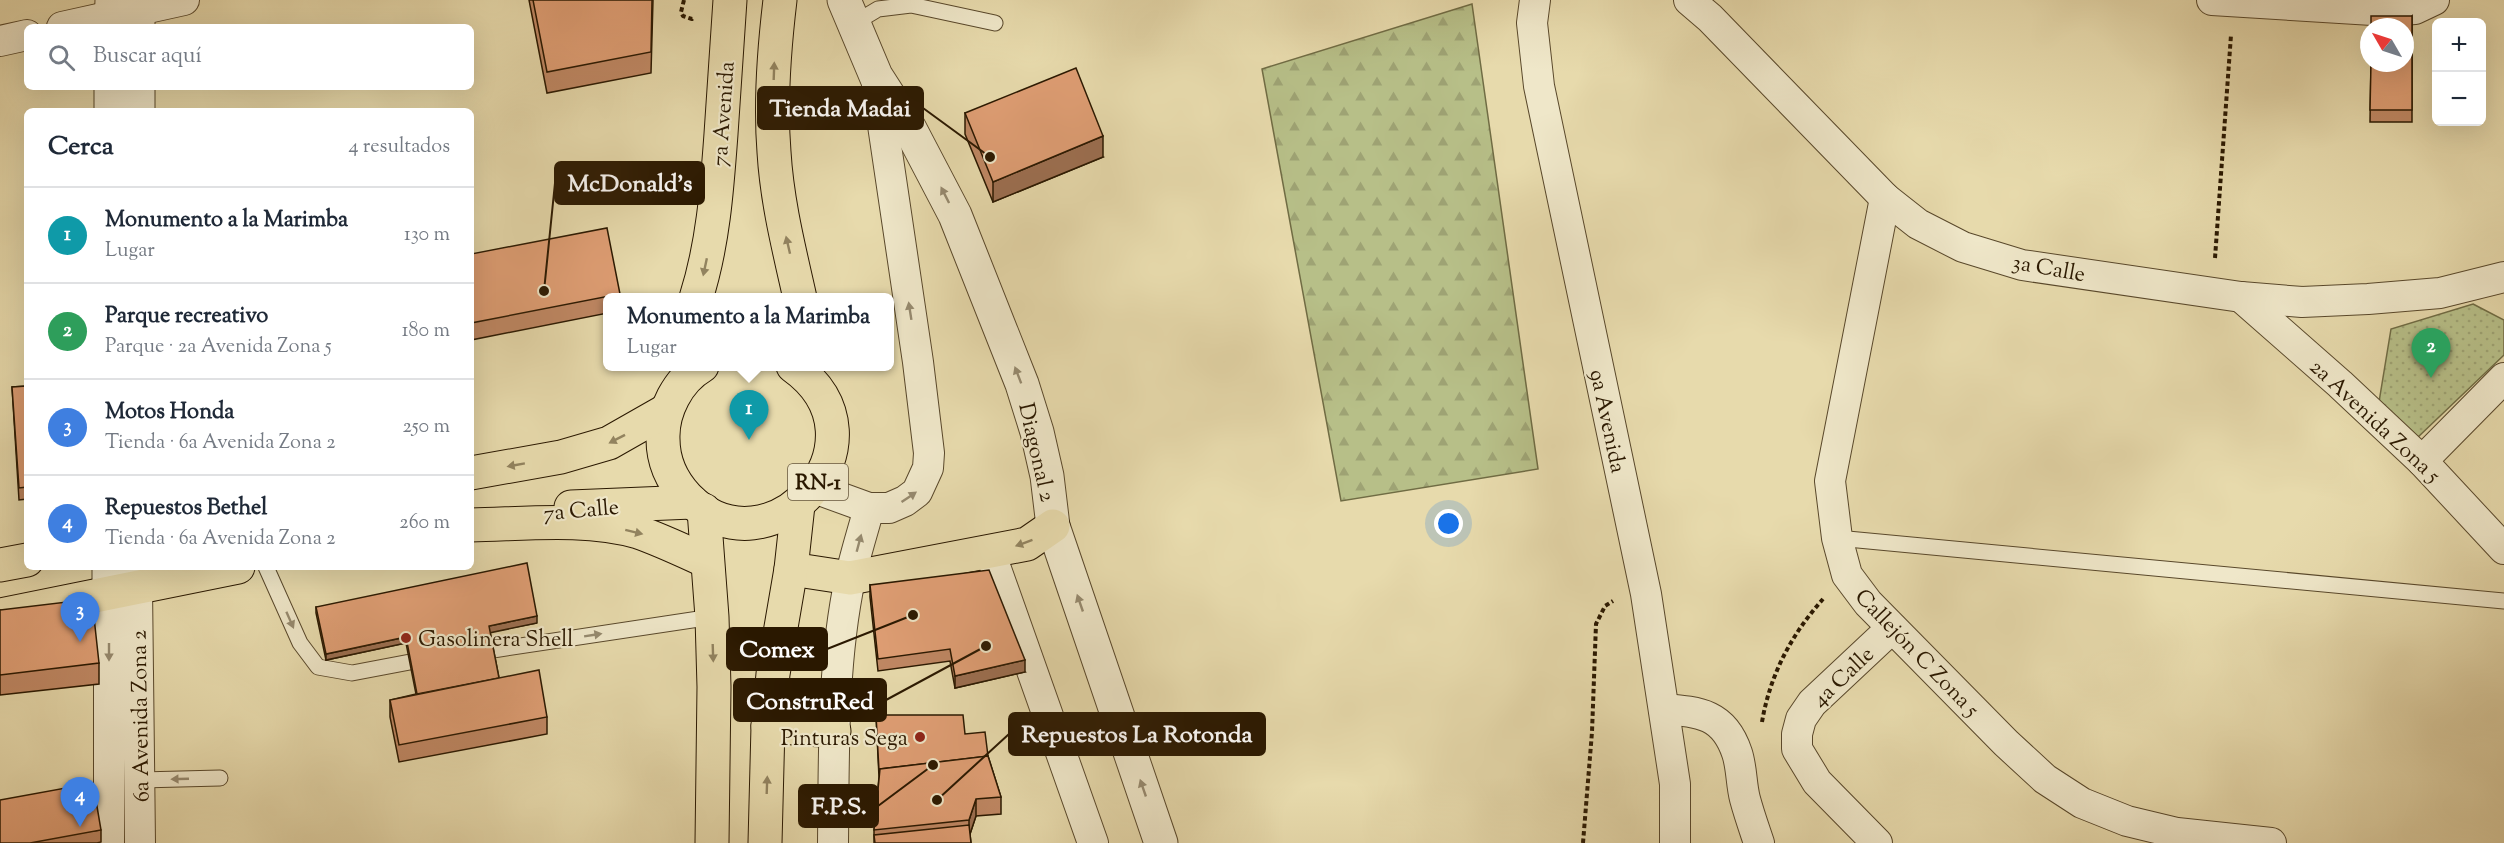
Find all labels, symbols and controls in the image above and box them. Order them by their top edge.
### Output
north arrow [2360,18,2414,72]
map controls [2432,18,2486,126]
button: + [2432,18,2486,72]
search box [24,24,474,90]
icon: search [45,41,78,74]
text: Buscar aquí [93,41,202,73]
street label: 7a Avenida [705,61,745,168]
one-way arrow [770,62,779,81]
button: − [2432,72,2486,126]
callout: Tienda Madai [758,87,923,129]
text: Tienda Madai [769,93,911,127]
text: Cerca [48,129,114,166]
text: 4 resultados [348,133,450,162]
callout: McDonald's [555,162,704,204]
text: McDonald's [568,168,692,202]
one-way arrow [940,186,949,203]
text: Monumento a la Marimba [105,205,348,237]
text: 1 [64,221,71,250]
text: 130 m [404,221,450,250]
one-way arrow [782,236,792,254]
text: Lugar [105,237,155,266]
street label: 3a Calle [2009,248,2087,292]
one-way arrow [700,257,709,276]
popup [603,293,894,371]
text: Parque recreativo [105,301,268,333]
one-way arrow [906,301,915,320]
text: Monumento a la Marimba [627,302,870,334]
text: 2 [63,317,72,346]
text: 180 m [402,317,450,346]
pin: 2 [2412,328,2450,378]
text: Parque · 2a Avenida Zona 5 [105,333,332,362]
text: Lugar [627,334,677,363]
street label: 2a Avenida Zona 5 [2301,353,2447,492]
one-way arrow [1013,366,1023,384]
street label: 9a Avenida [1579,367,1633,476]
pin: 1 [730,390,768,440]
text: Motos Honda [105,397,235,429]
street label: Diagonal 2 [1008,400,1062,505]
text: 3 [63,413,72,442]
text: 250 m [402,413,450,442]
text: Tienda · 6a Avenida Zona 2 [105,429,336,458]
one-way arrow [608,434,625,444]
one-way arrow [506,461,525,470]
road number: RN-1 [788,464,848,500]
one-way arrow [900,492,917,503]
text: Repuestos Bethel [105,493,267,525]
street label: 7a Calle [542,493,620,531]
text: 4 [62,509,73,538]
text: 260 m [399,509,450,538]
your location [1434,509,1463,538]
text: Tienda · 6a Avenida Zona 2 [105,525,336,554]
one-way arrow [625,528,643,538]
one-way arrow [855,534,865,552]
one-way arrow [1014,539,1032,549]
street label: Callejón C Zona 5 [1846,583,1986,726]
pin: 3 [60,592,100,642]
one-way arrow [1074,594,1084,612]
one-way arrow [285,612,295,630]
place label: Gasolinera Shell [418,625,573,657]
callout: Comex [727,628,827,670]
street label: 6a Avenida Zona 2 [124,629,160,802]
one-way arrow [583,630,602,639]
marker: Gasolinera Shell [399,631,413,645]
text: Comex [739,634,815,668]
street label: 4a Calle [1806,640,1882,716]
one-way arrow [104,643,114,662]
one-way arrow [708,643,717,662]
callout: ConstruRed [734,679,886,721]
text: ConstruRed [746,686,874,720]
callout: Repuestos La Rotonda [1009,713,1265,755]
text: Repuestos La Rotonda [1021,719,1254,753]
place label: Pinturas Sega [781,724,908,756]
marker: Pinturas Sega [913,730,927,744]
one-way arrow [171,774,190,784]
one-way arrow [762,775,772,794]
pin: 4 [60,778,100,827]
one-way arrow [1137,779,1147,797]
callout: F.P.S. [799,785,878,827]
text: F.P.S. [811,791,867,825]

